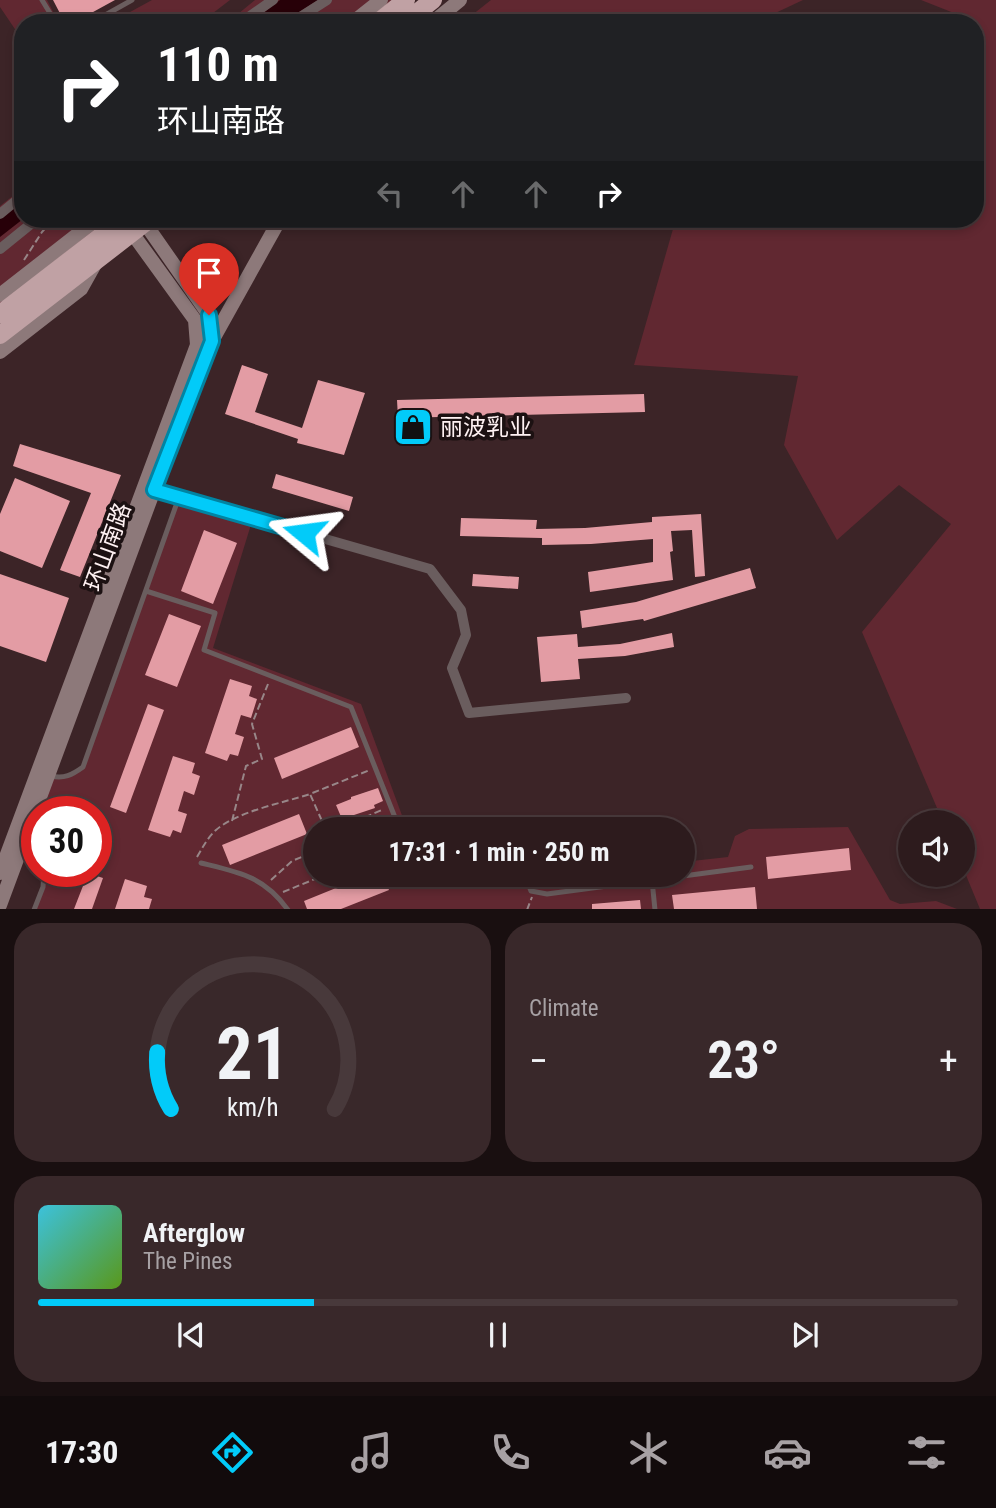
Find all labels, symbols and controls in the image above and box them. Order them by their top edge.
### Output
text: 110 m [157,36,279,93]
icon: right [42,42,133,133]
text: 环山南路 [157,102,285,140]
icon: left [371,175,409,213]
icon: ahead [444,175,482,213]
icon: ahead [517,175,555,213]
icon: right [590,175,628,213]
pin [179,243,239,315]
icon: arrive [190,254,228,292]
shop icon: 丽波乳业 [392,406,434,448]
place label: 丽波乳业 [440,414,532,441]
position arrow [267,496,341,570]
street label: 环山南路 [80,499,136,595]
speed limit sign: 30 [21,796,112,887]
map controls [898,810,975,887]
button: sound [898,810,975,887]
text: 17:31 · 1 min · 250 m [389,837,609,867]
text: Climate [529,995,599,1022]
text: 21 [216,1011,289,1097]
text: 23° [707,1030,780,1091]
text: − [529,1039,548,1083]
text: + [939,1039,958,1083]
text: km/h [227,1092,278,1121]
text: Afterglow [143,1218,245,1248]
text: The Pines [143,1248,233,1275]
icon: previous [172,1316,210,1354]
icon: pause [479,1316,517,1354]
icon: next [786,1316,824,1354]
icon: directions [208,1428,257,1477]
icon: music [347,1428,396,1477]
icon: phone [486,1428,535,1477]
icon: climate [624,1428,673,1477]
icon: car [763,1428,812,1477]
icon: filters [902,1428,951,1477]
text: 17:30 [45,1433,118,1471]

